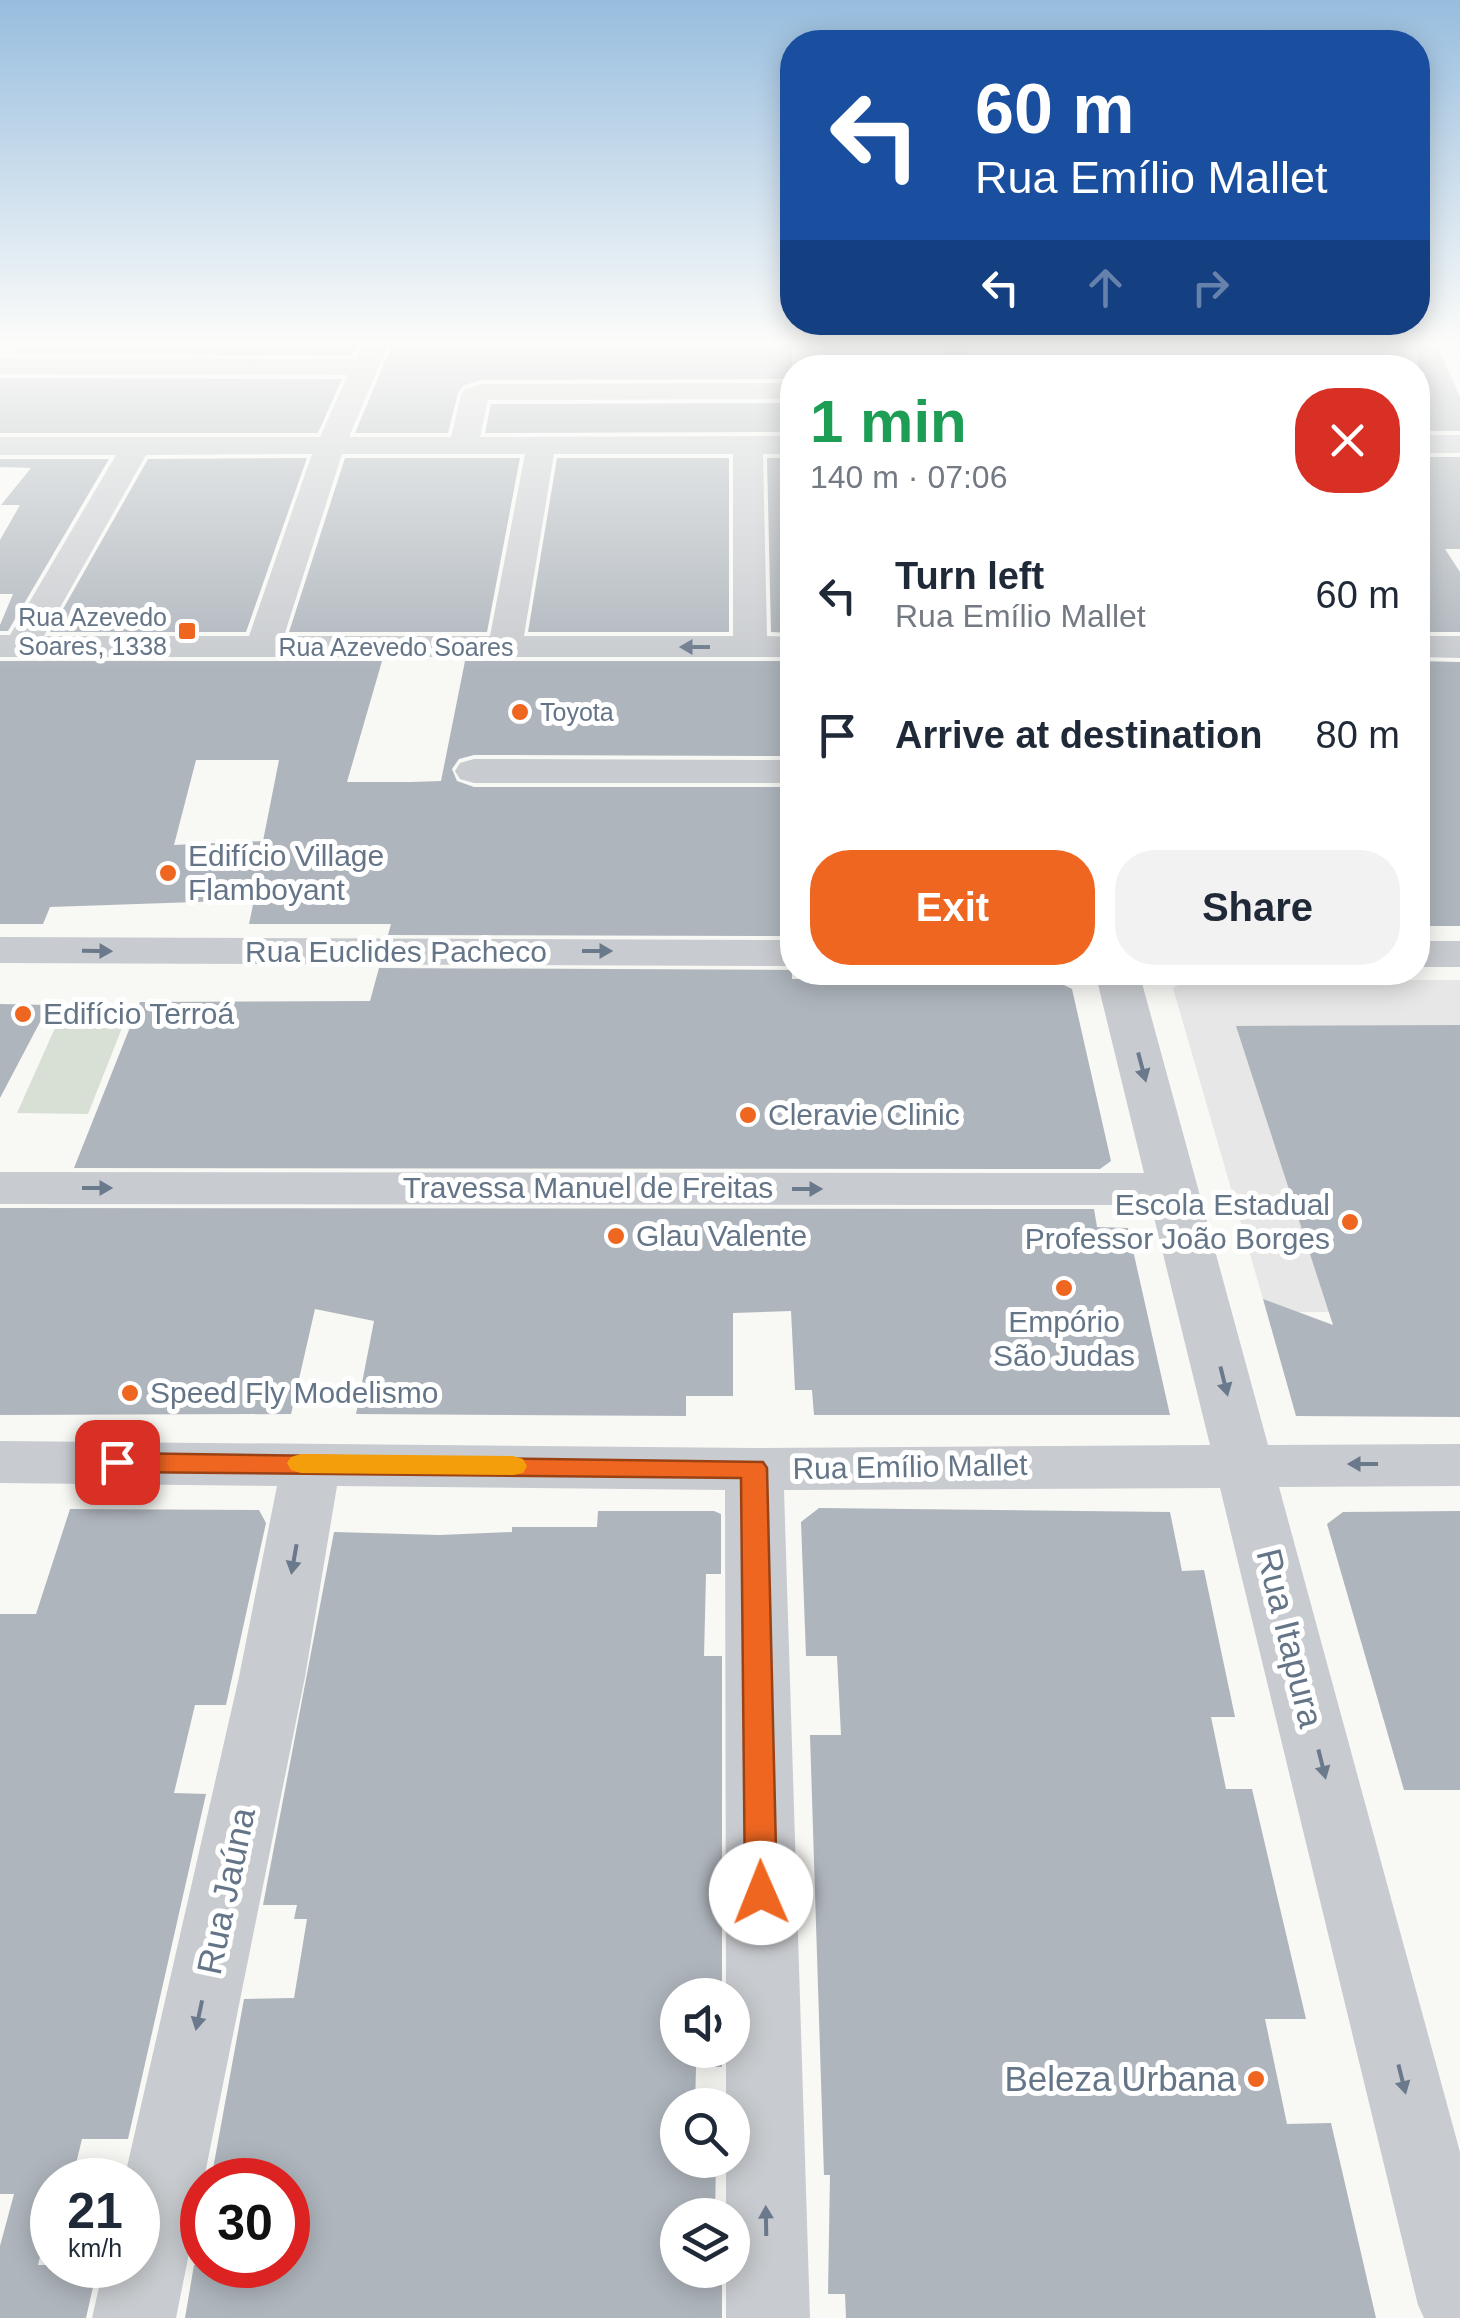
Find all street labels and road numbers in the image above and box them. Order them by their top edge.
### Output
street label: Rua Azevedo Soares [279,633,513,661]
street label: Rua Euclides Pacheco [245,935,547,968]
street label: Travessa Manuel de Freitas [403,1171,773,1204]
street label: Rua Emílio Mallet [792,1448,1028,1485]
street label: Rua Itapura [1249,1544,1332,1732]
street label: Rua Jaúna [189,1804,262,1978]

